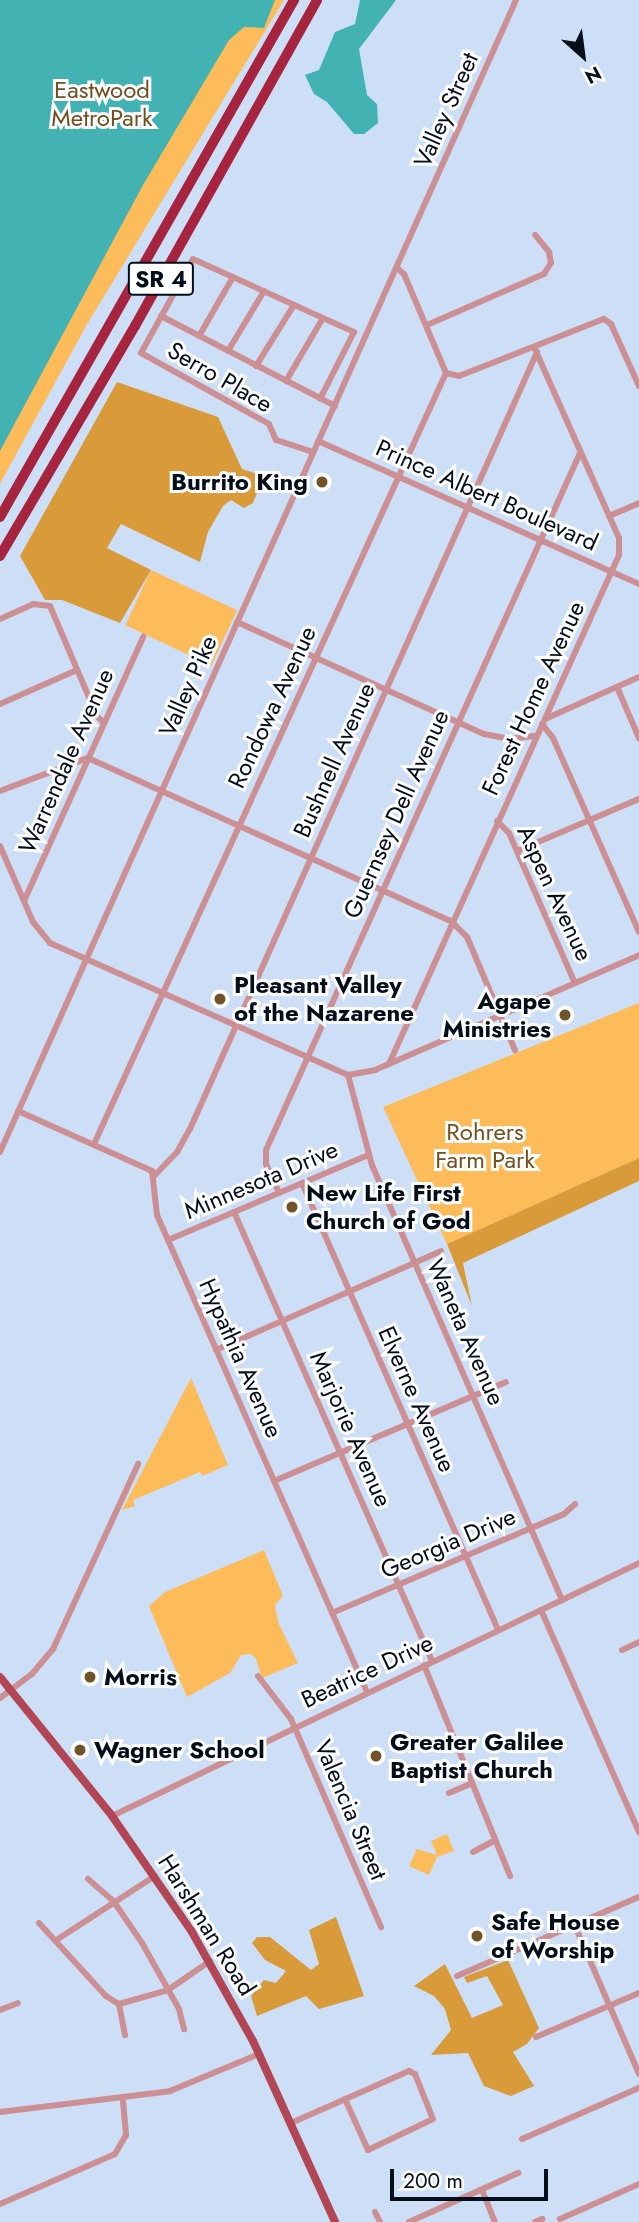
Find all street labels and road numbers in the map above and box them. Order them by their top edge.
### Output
street label: Valley Street [408,48,484,172]
road number: SR 4 [128,260,194,298]
street label: Serro Place [163,336,277,418]
street label: Prince Albert Boulevard [372,433,602,557]
street label: Forest Home Avenue [475,597,591,799]
street label: Rondowa Avenue [222,621,322,793]
street label: Valley Pike [153,631,223,741]
street label: Warrendale Avenue [12,664,120,858]
street label: Bushnell Avenue [287,678,381,842]
street label: Guernsey Dell Avenue [337,705,455,923]
street label: Aspen Avenue [511,821,599,965]
street label: Minnesota Drive [180,1135,342,1225]
street label: Waneta Avenue [421,1254,511,1410]
street label: Hypathia Avenue [193,1274,289,1442]
street label: Elverne Avenue [372,1322,462,1476]
street label: Marjorie Avenue [304,1347,398,1511]
street label: Georgia Drive [376,1502,520,1584]
street label: Beatrice Drive [297,1628,437,1714]
street label: Valencia Street [309,1736,393,1884]
street label: Harshman Road [152,1849,262,2001]

